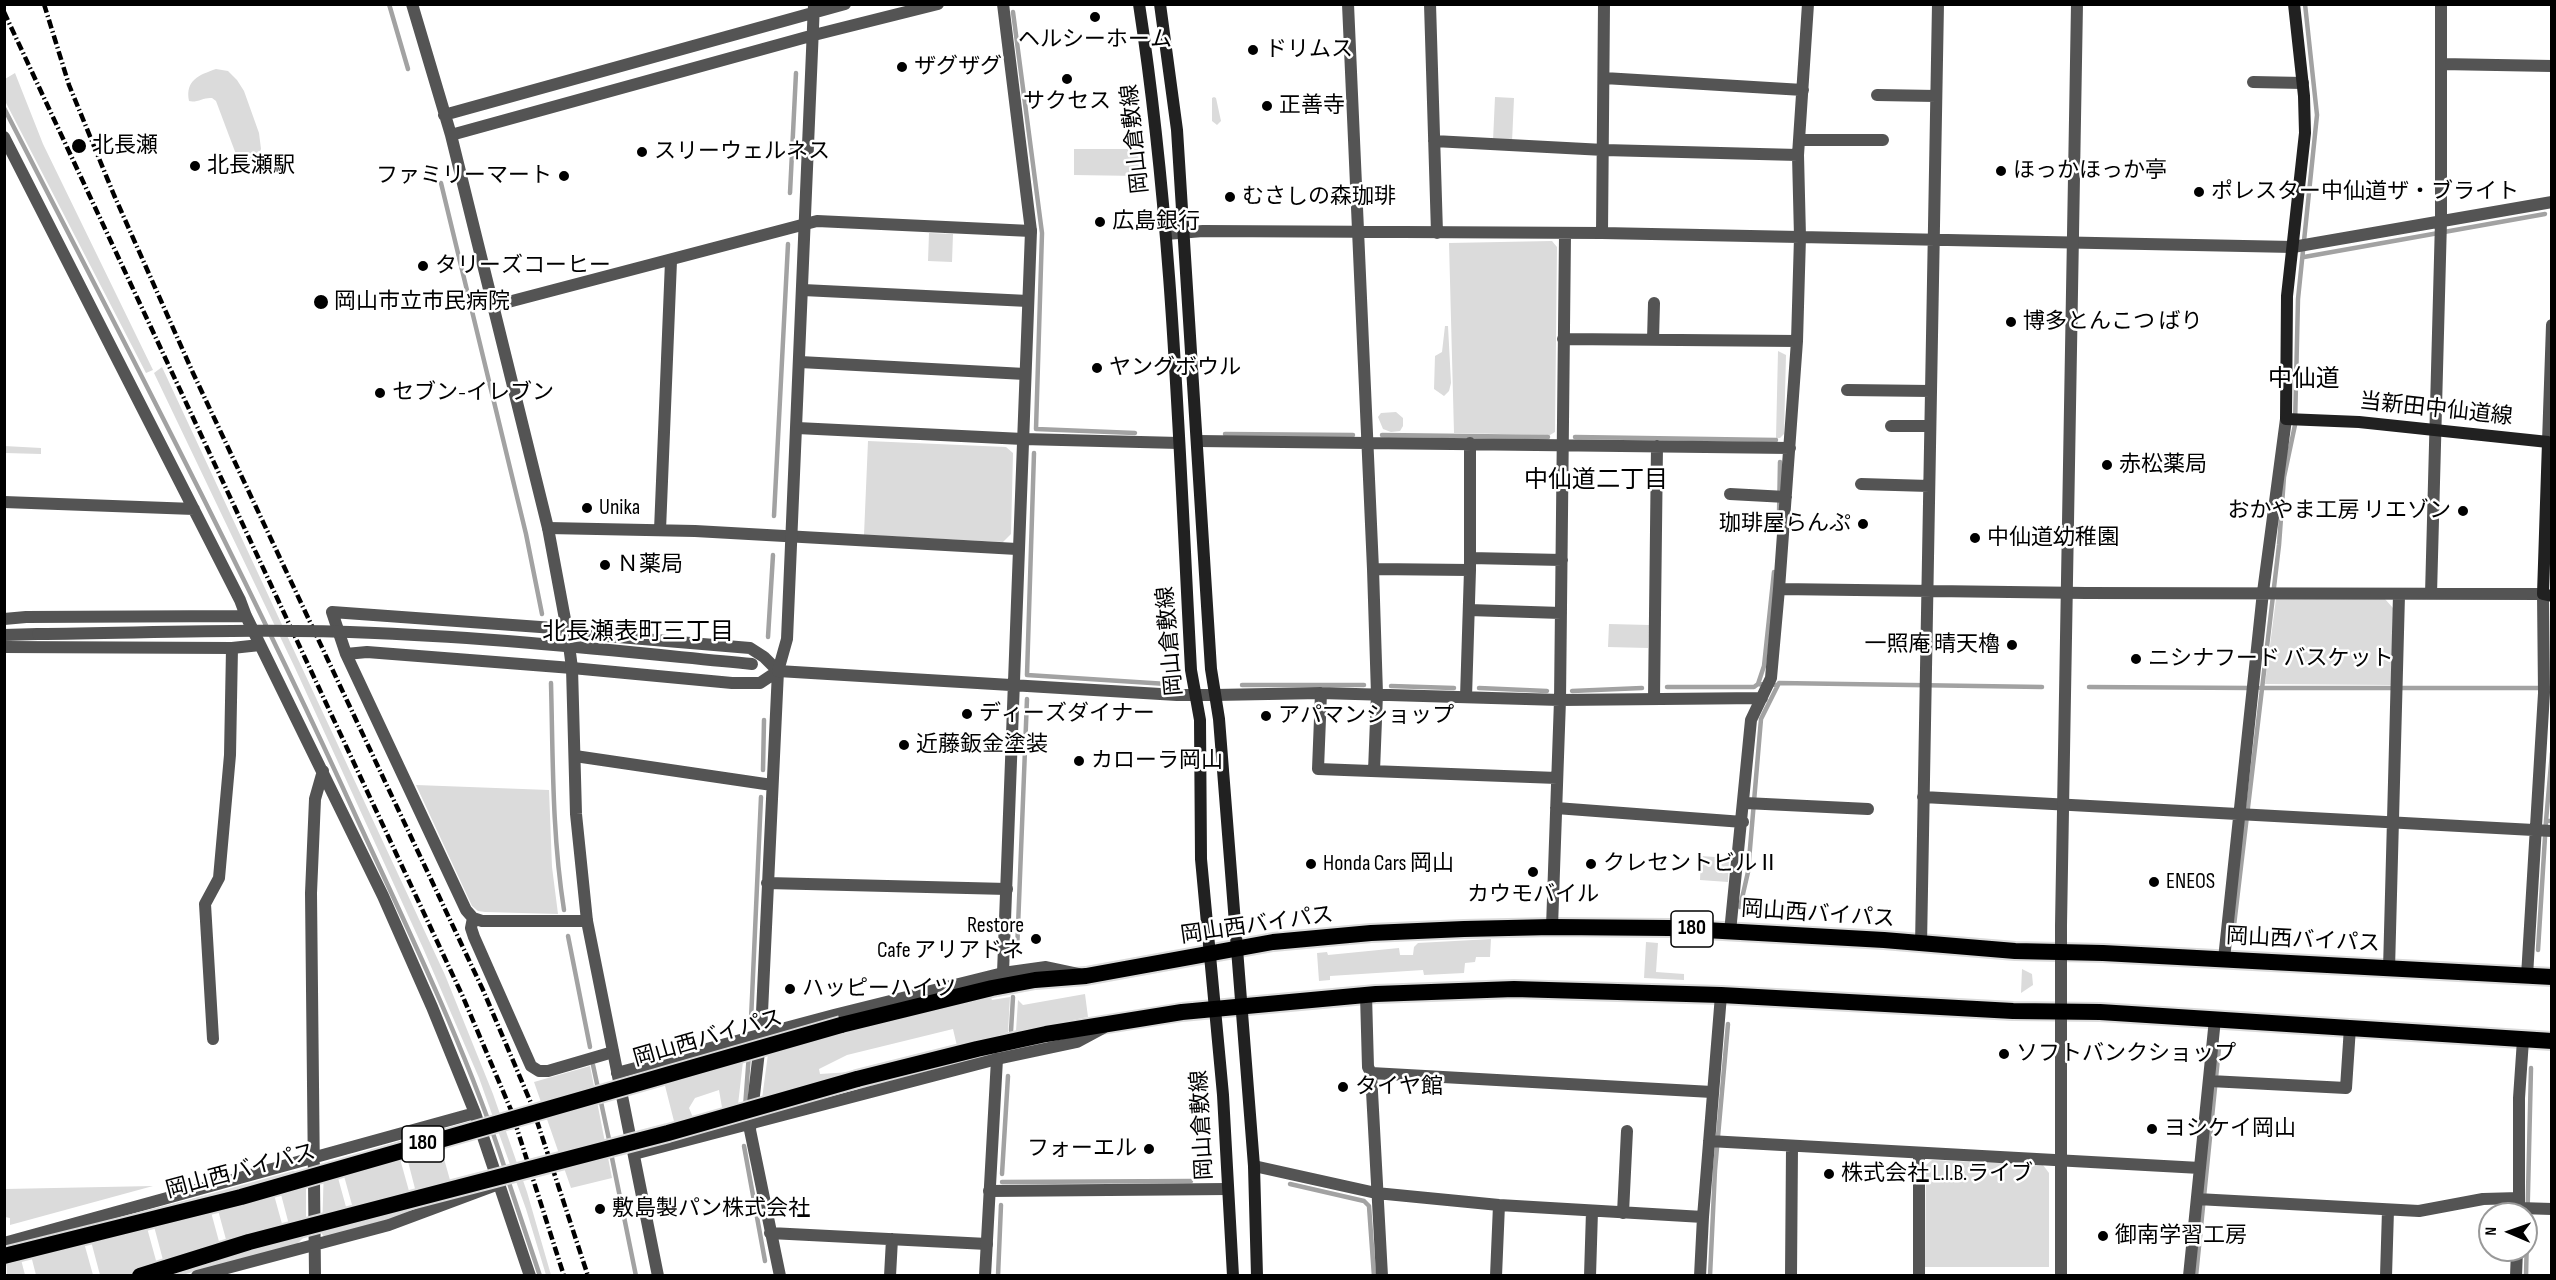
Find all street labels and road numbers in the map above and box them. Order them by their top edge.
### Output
street label: 岡山倉敷線 [1117,83,1155,195]
street label: 当新田中仙道線 [2358,389,2514,431]
street label: 岡山倉敷線 [1153,585,1189,697]
street label: 岡山西バイパス [1740,896,1896,934]
street label: 岡山西バイパス [1179,902,1335,950]
road number: 180 [1671,911,1713,947]
street label: 岡山西バイパス [2225,924,2381,958]
street label: 岡山西バイパス [630,1005,786,1073]
street label: 岡山倉敷線 [1187,1069,1219,1181]
road number: 180 [402,1126,444,1162]
street label: 岡山西バイパス [163,1139,319,1205]

